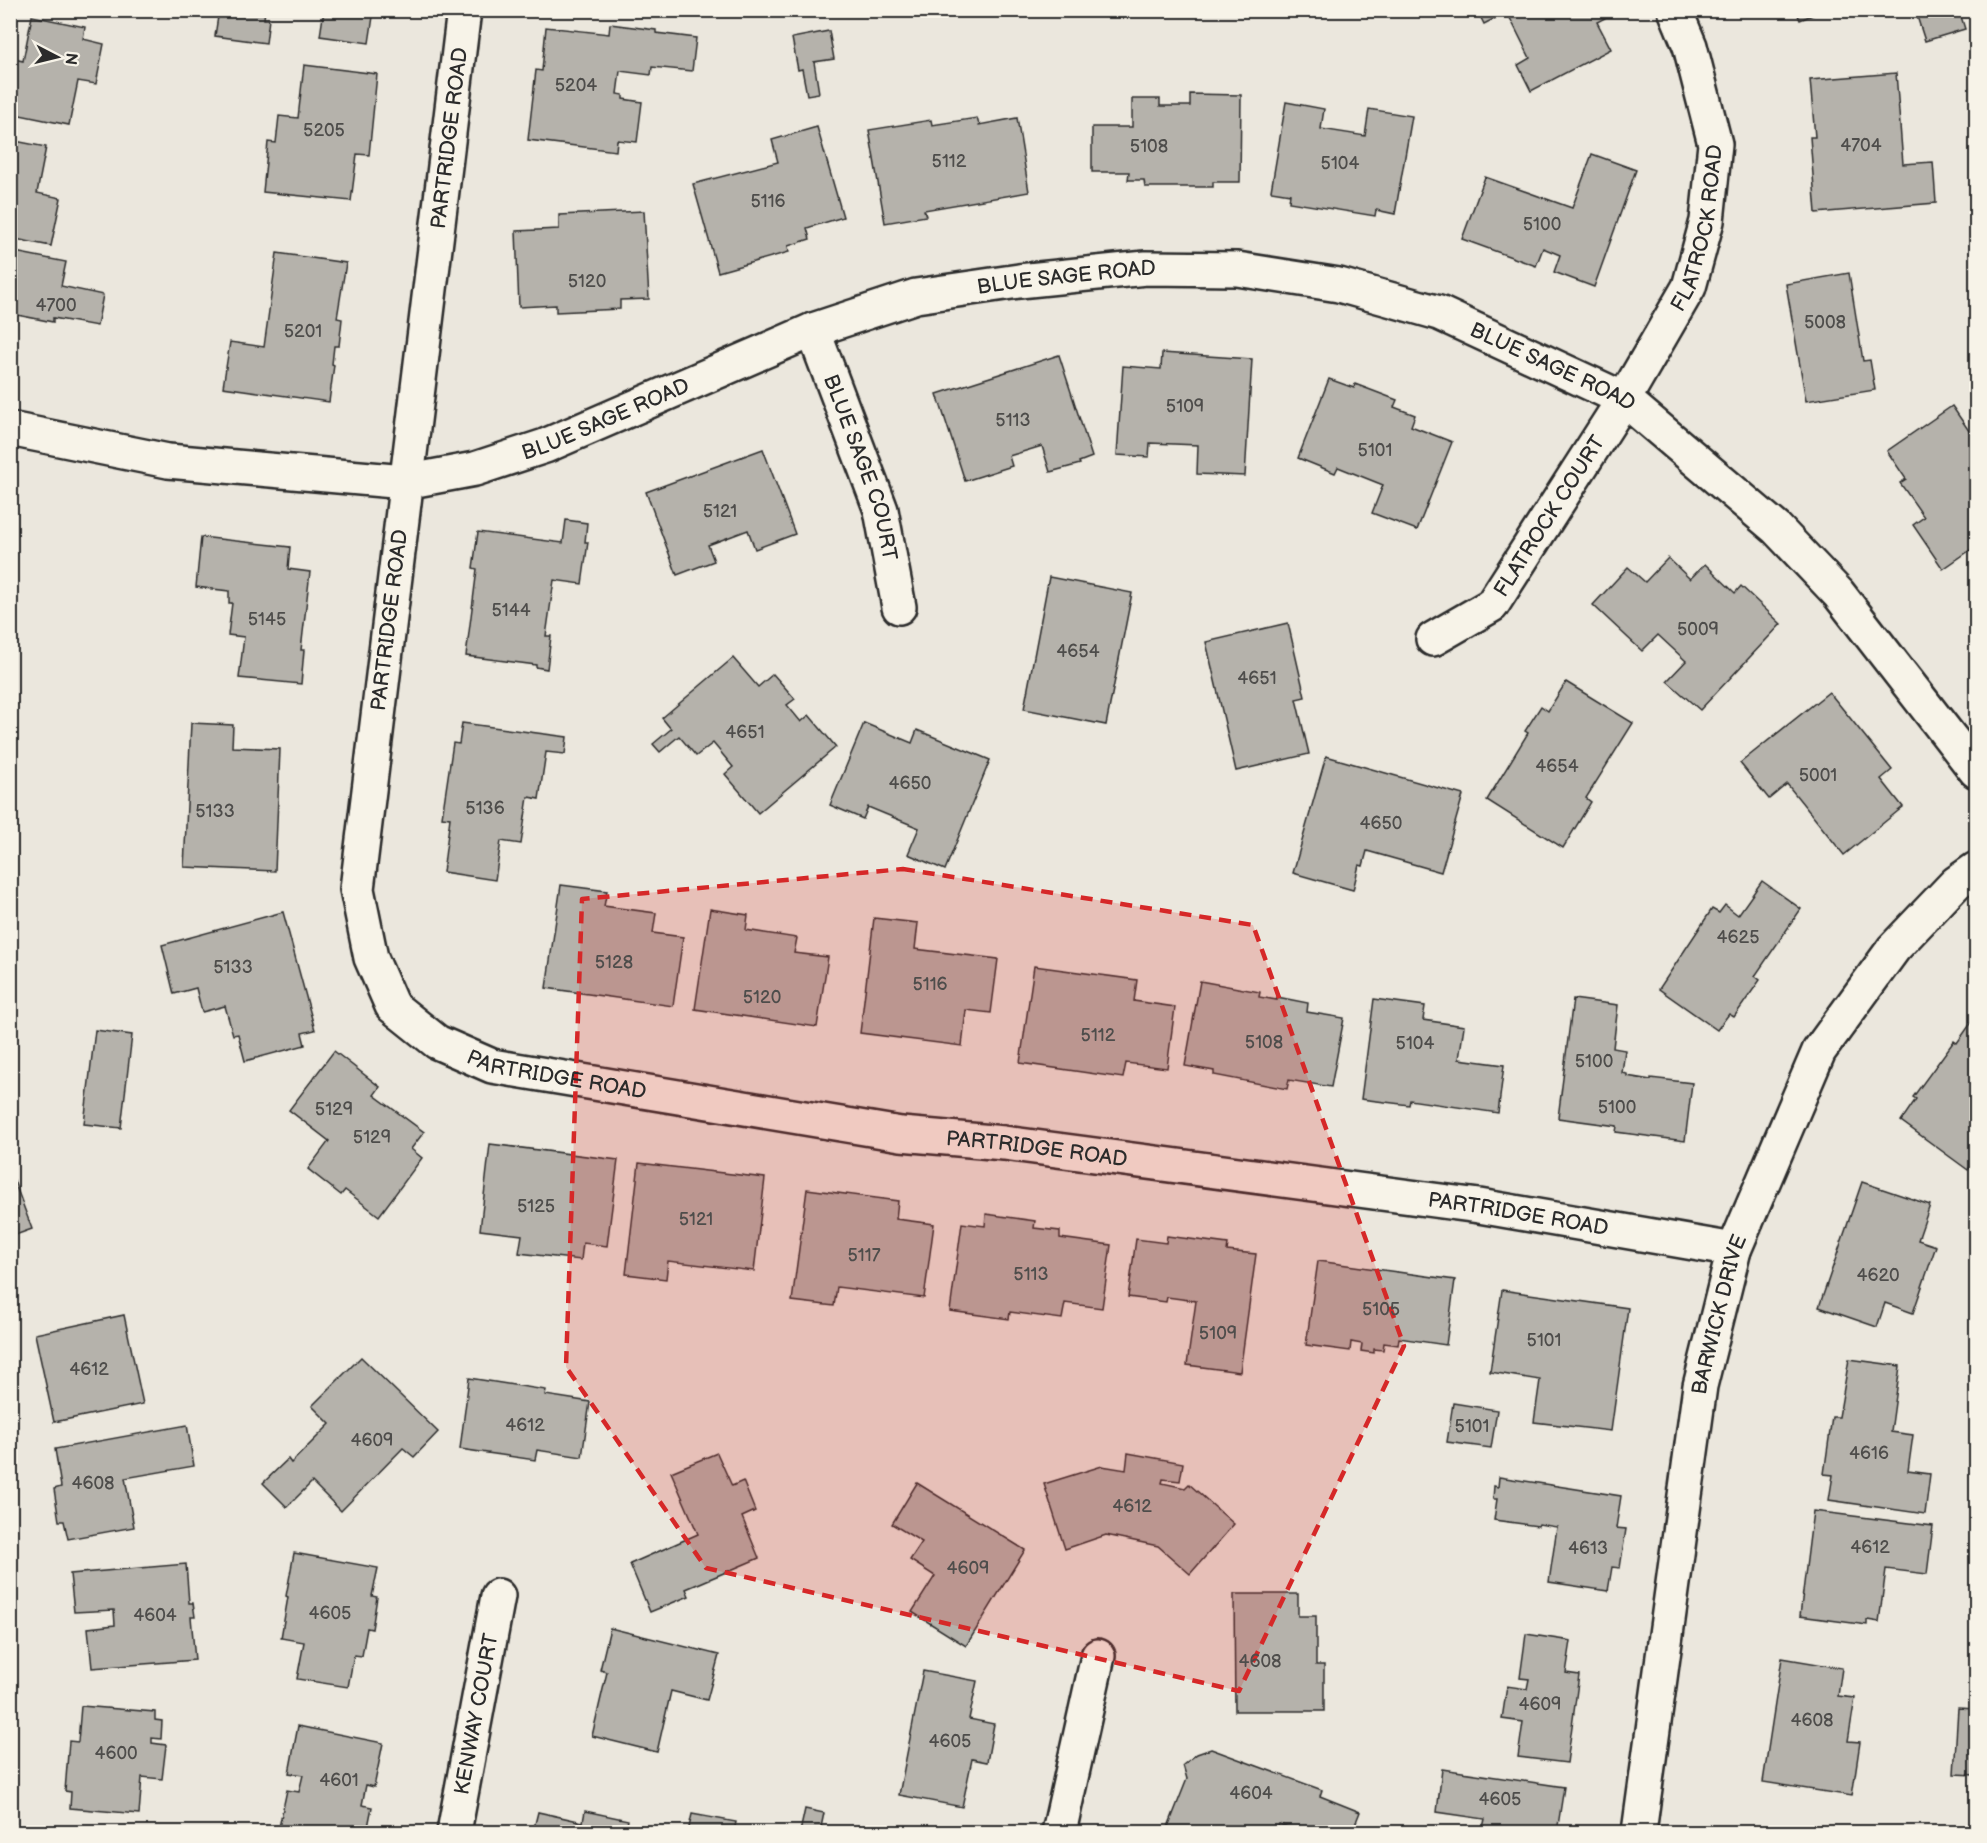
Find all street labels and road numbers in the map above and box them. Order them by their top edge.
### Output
street label: PARTRIDGE ROAD [426,46,473,230]
street label: FLATROCK ROAD [1666,143,1728,316]
street label: BLUE SAGE ROAD [975,256,1156,300]
street label: BLUE SAGE ROAD [1466,317,1640,416]
street label: BLUE SAGE COURT [818,371,902,563]
street label: BLUE SAGE ROAD [519,373,693,466]
street label: FLATROCK COURT [1489,430,1611,601]
street label: PARTRIDGE ROAD [366,528,413,712]
street label: PARTRIDGE ROAD [463,1045,648,1104]
street label: PARTRIDGE ROAD [945,1126,1129,1172]
street label: PARTRIDGE ROAD [1426,1187,1610,1241]
street label: BARWICK DRIVE [1687,1231,1752,1396]
street label: KENWAY COURT [449,1631,504,1797]

